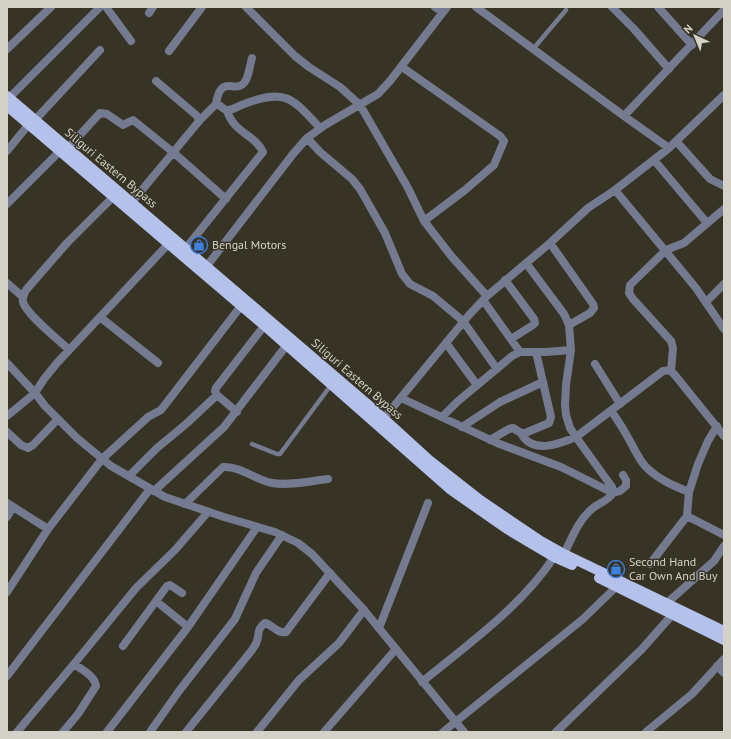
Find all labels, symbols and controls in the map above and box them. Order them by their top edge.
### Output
north arrow [675,16,715,56]
text: N [681,21,696,36]
street label: Siliguri Eastern Bypass [62,125,161,211]
shop icon: Bengal Motors [189,235,209,255]
place label: Bengal Motors [212,237,286,252]
street label: Siliguri Eastern Bypass [309,335,406,422]
place label: Second Hand Car Own And Buy [629,554,718,583]
shop icon: Second Hand Car Own And Buy [606,559,626,579]

